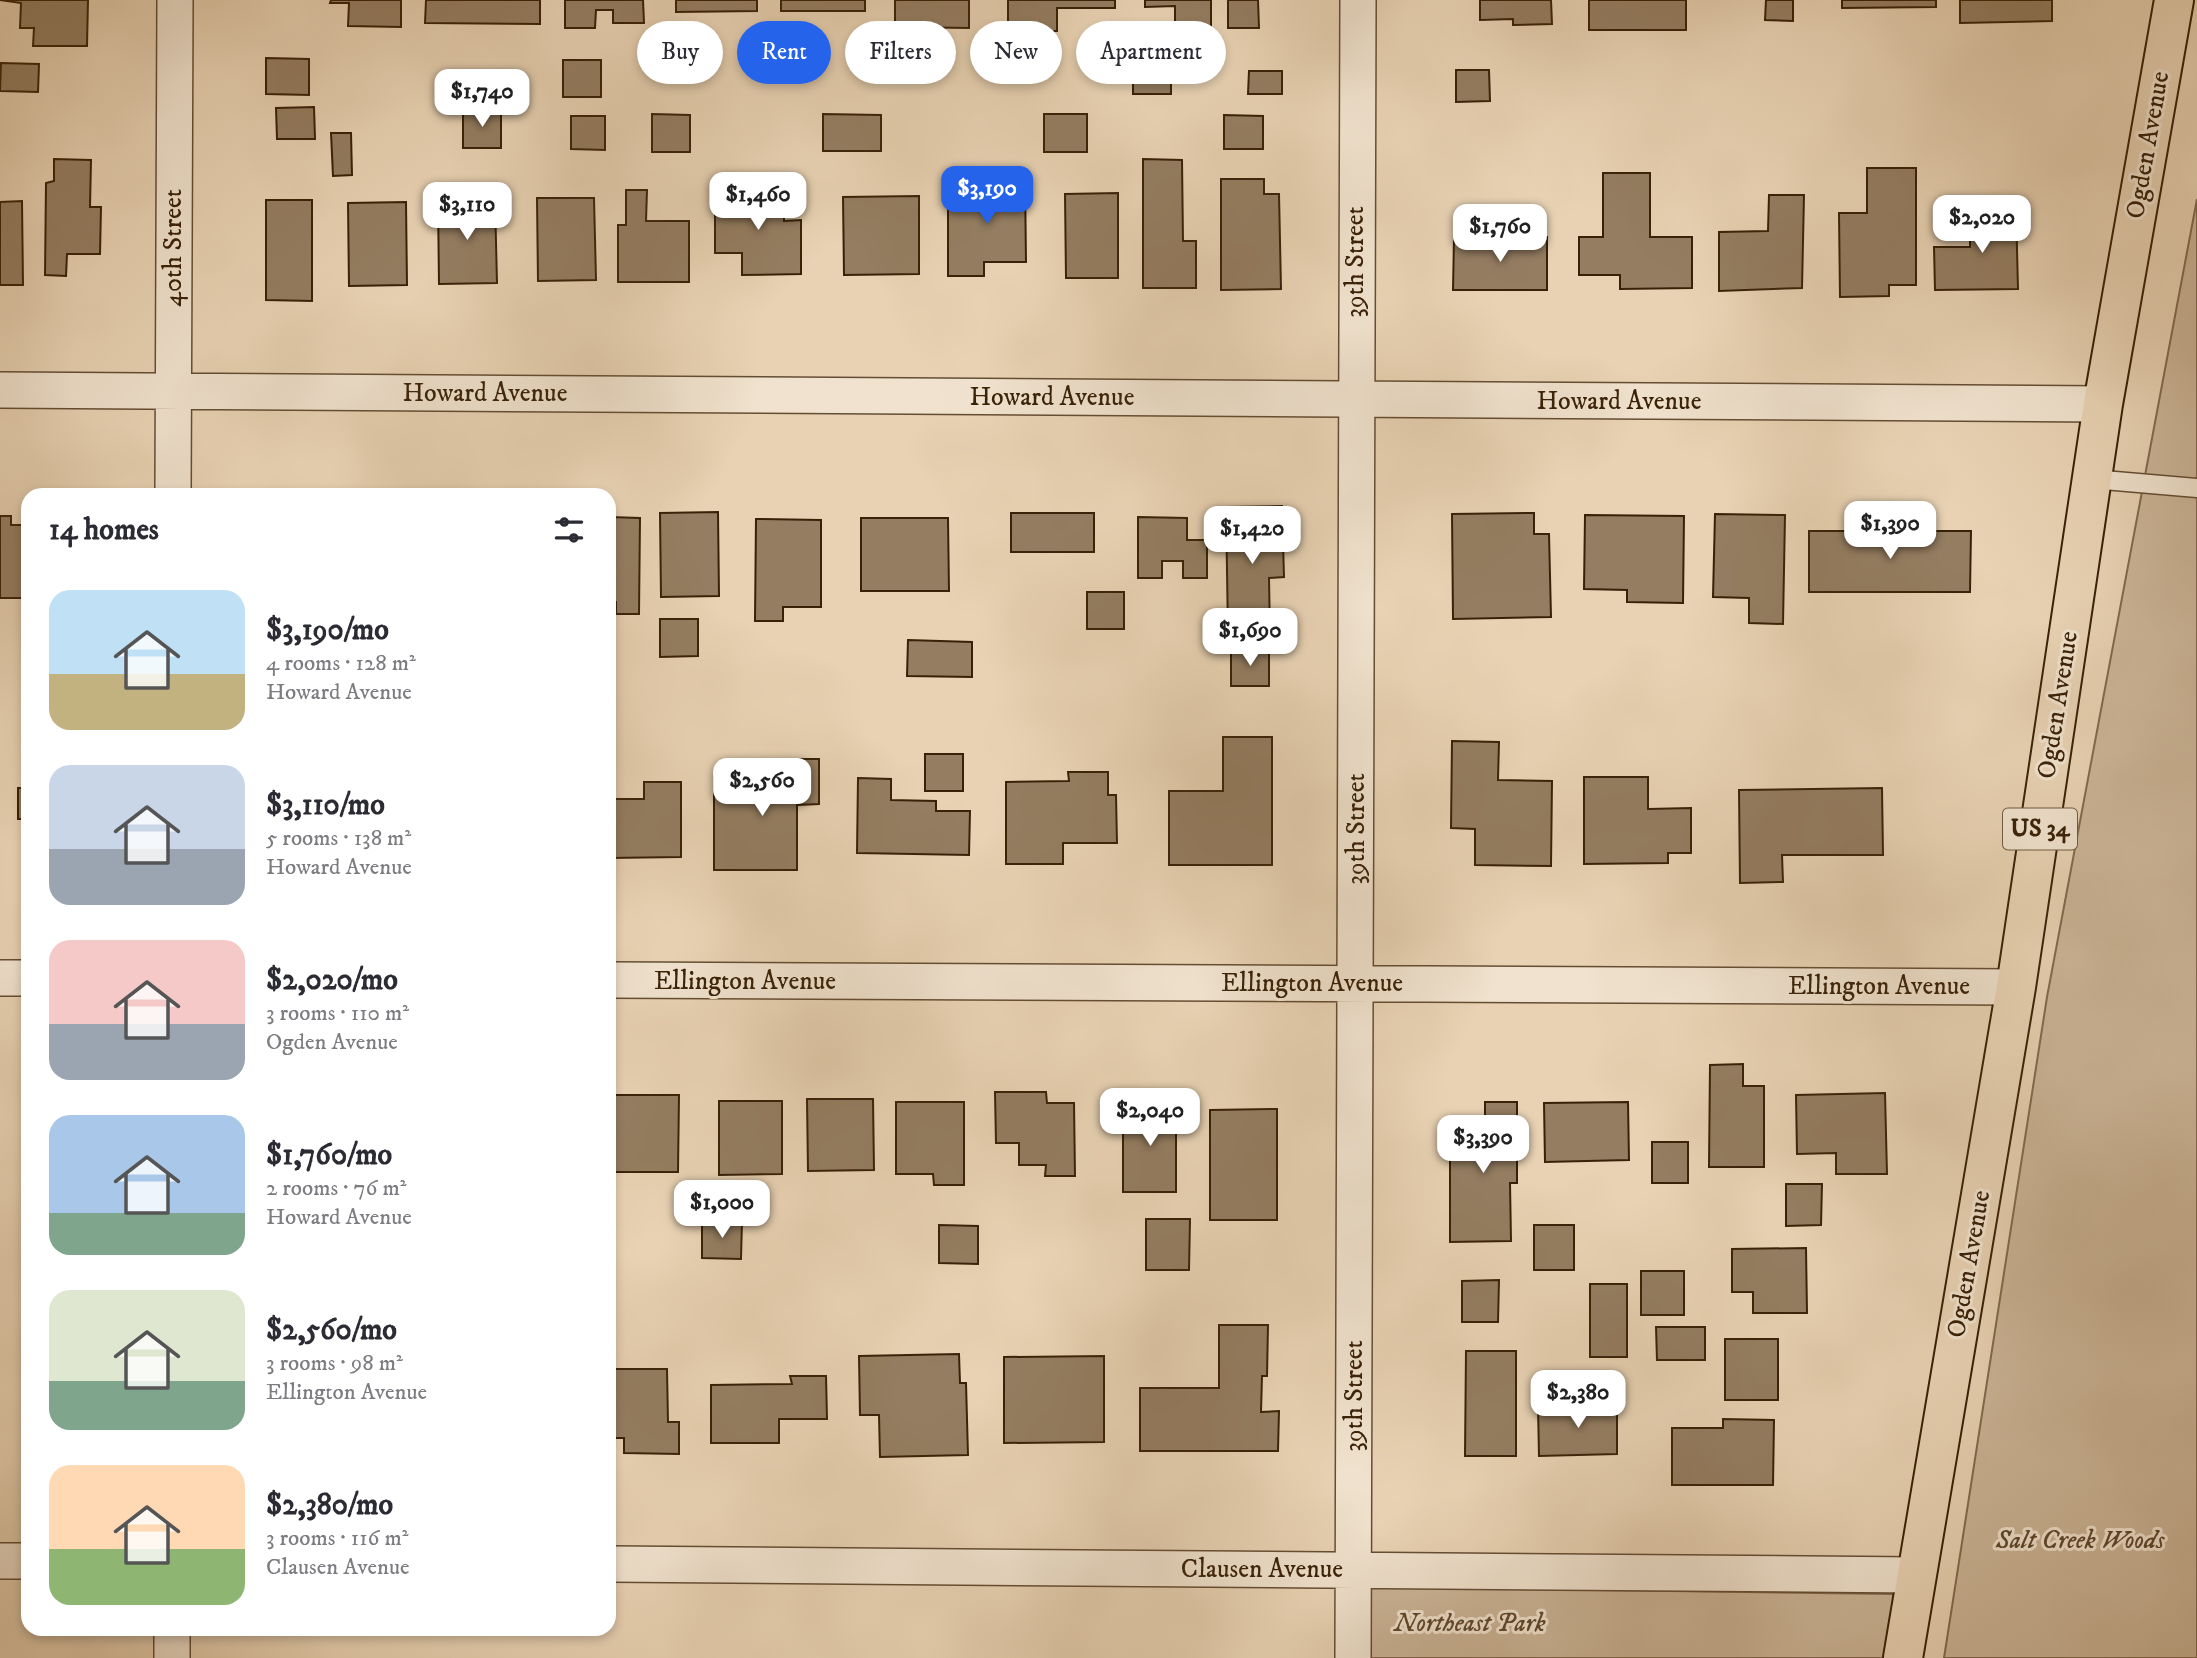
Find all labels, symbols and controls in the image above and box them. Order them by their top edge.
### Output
chip: Buy [637,21,723,84]
chip: Rent [737,21,831,84]
chip: Filters [845,21,956,84]
chip: New [970,21,1062,84]
chip: Apartment [1076,21,1226,84]
pin: $1,740 [425,69,539,129]
street label: Ogden Avenue [2119,69,2177,221]
text: $1,740 [450,77,514,106]
pin: $3,190 [930,166,1044,226]
pin: $1,460 [701,173,815,232]
text: $3,190 [957,174,1017,203]
text: $1,460 [725,180,791,209]
pin: $3,110 [410,182,524,242]
street label: 40th Street [157,189,190,307]
text: $3,110 [439,190,495,219]
pin: $2,020 [1925,196,2039,255]
text: $2,020 [1949,203,2015,232]
pin: $1,760 [1443,204,1557,264]
street label: 39th Street [1339,206,1372,318]
text: $1,760 [1469,212,1531,241]
street label: Howard Avenue [403,377,567,410]
street label: Howard Avenue [970,381,1134,414]
street label: Howard Avenue [1537,385,1701,418]
pin: $1,390 [1833,502,1947,561]
pin: $1,420 [1195,506,1309,566]
text: $1,390 [1860,509,1920,538]
icon: filters [550,511,588,549]
text: 14 homes [49,512,159,549]
text: $1,420 [1220,514,1284,543]
pin: $1,690 [1193,608,1307,668]
text: $3,190/mo [266,612,389,649]
text: $1,690 [1218,616,1282,645]
icon: home [105,618,189,702]
street label: Ogden Avenue [2030,629,2086,781]
text: 4 rooms · 128 m² [266,649,416,678]
text: Howard Avenue [266,678,412,707]
pin: $2,560 [705,758,819,818]
text: $2,560 [729,766,795,795]
street label: 39th Street [1340,773,1373,885]
text: $3,110/mo [266,787,385,824]
icon: home [105,793,189,877]
road number: US 34 [2003,808,2077,850]
text: 5 rooms · 138 m² [266,824,411,853]
text: Howard Avenue [266,853,412,882]
text: $2,020/mo [266,962,398,999]
street label: Ellington Avenue [654,965,836,998]
street label: Ellington Avenue [1221,967,1403,1000]
icon: home [105,968,189,1052]
street label: Ellington Avenue [1788,970,1970,1003]
text: 3 rooms · 110 m² [266,999,409,1028]
text: Ogden Avenue [266,1028,398,1057]
pin: $2,040 [1093,1088,1207,1148]
text: $2,040 [1116,1096,1184,1125]
pin: $3,390 [1426,1116,1540,1175]
text: $3,390 [1453,1123,1513,1152]
text: $1,760/mo [266,1137,392,1174]
icon: home [105,1143,189,1227]
text: 2 rooms · 76 m² [266,1174,406,1203]
pin: $1,000 [665,1180,779,1240]
text: $1,000 [690,1188,754,1217]
street label: Ogden Avenue [1940,1188,1998,1340]
text: Howard Avenue [266,1203,412,1232]
text: $2,560/mo [266,1312,397,1349]
icon: home [105,1318,189,1402]
street label: 39th Street [1338,1340,1371,1452]
text: 3 rooms · 98 m² [266,1349,403,1378]
pin: $2,380 [1521,1370,1635,1430]
text: Ellington Avenue [266,1378,427,1407]
text: $2,380 [1547,1378,1609,1407]
text: $2,380/mo [266,1487,393,1524]
icon: home [105,1493,189,1577]
text: 3 rooms · 116 m² [266,1524,409,1553]
park label: Salt Creek Woods [1995,1524,2165,1557]
text: Clausen Avenue [266,1553,410,1582]
street label: Clausen Avenue [1181,1553,1343,1586]
park label: Northeast Park [1392,1607,1546,1640]

